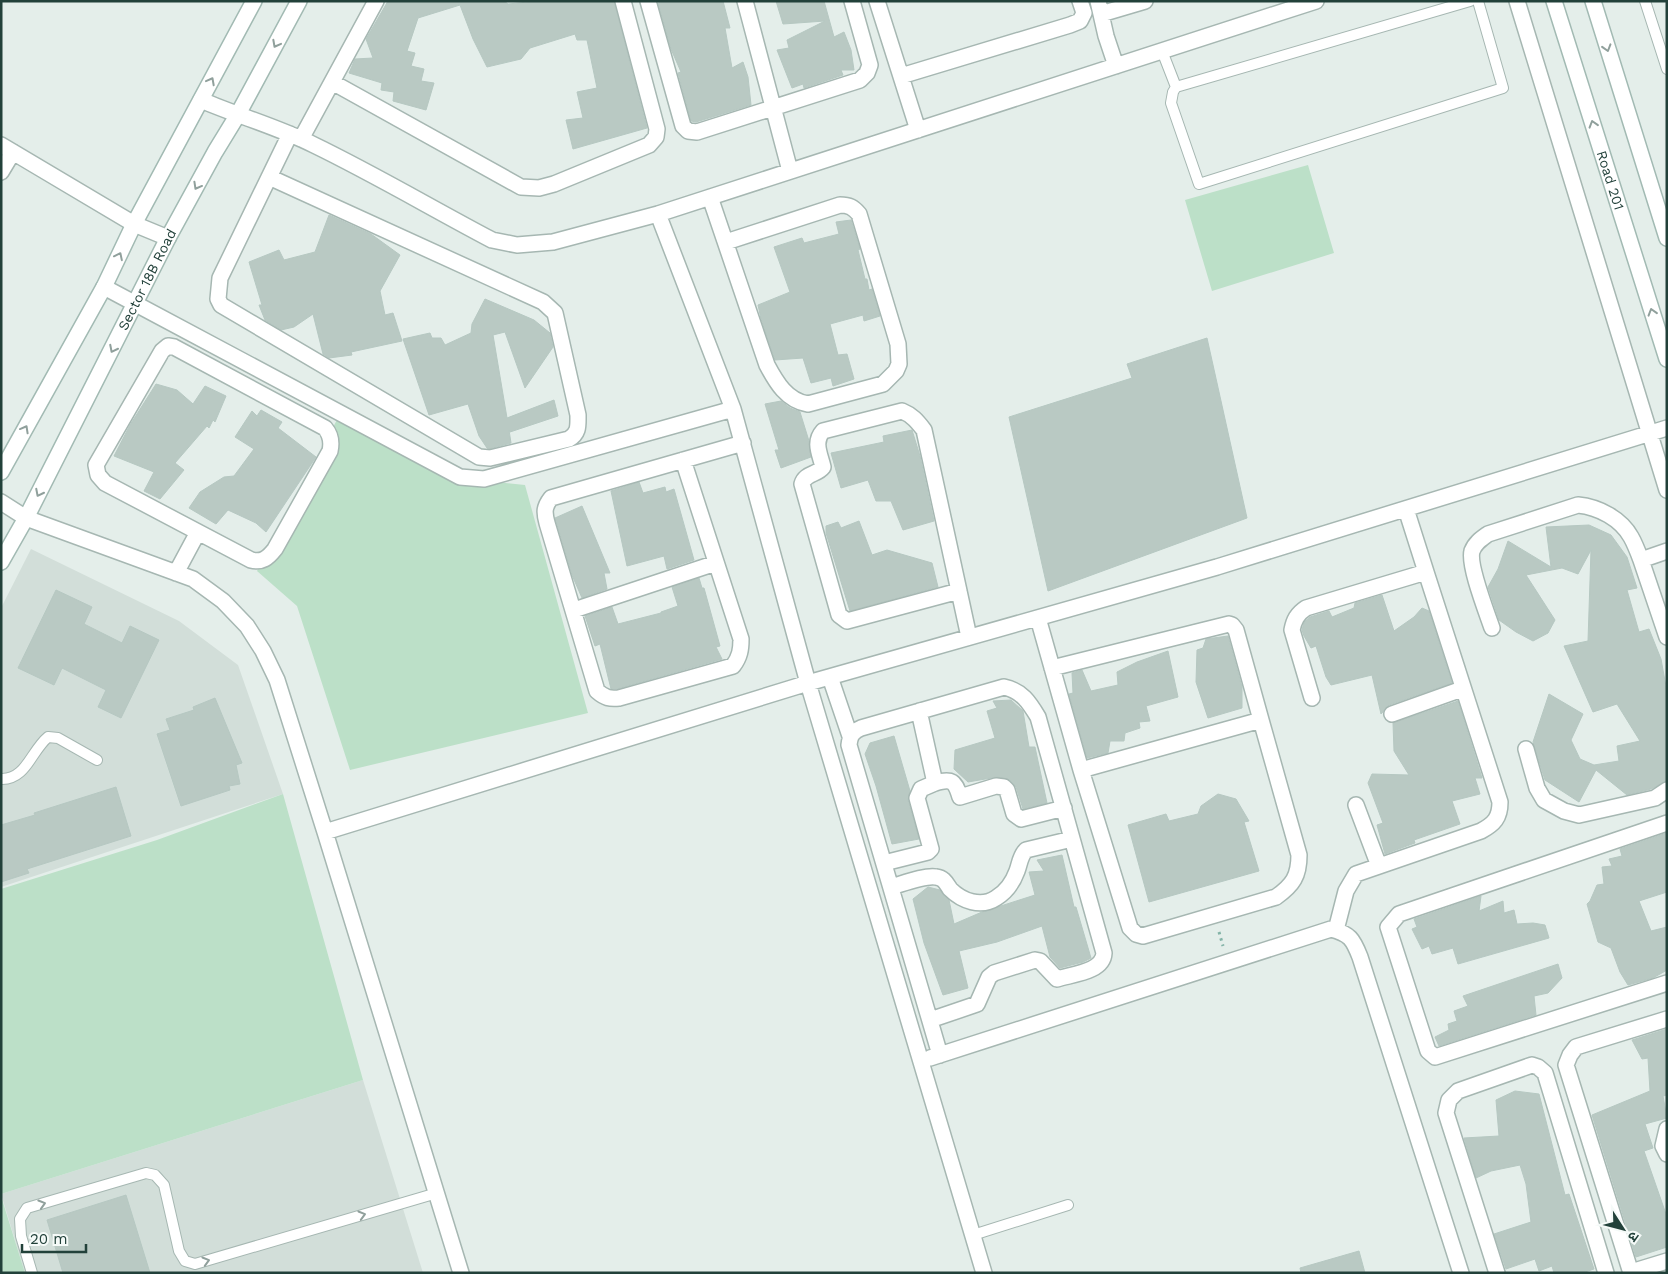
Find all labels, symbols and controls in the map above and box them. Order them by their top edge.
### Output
one-way arrow [272,39,282,48]
one-way arrow [1602,43,1612,51]
one-way arrow [205,77,215,86]
one-way arrow [1588,120,1598,128]
street label: Road 201 [1594,149,1627,212]
one-way arrow [193,181,203,190]
street label: Sector 18B Road [115,226,179,333]
one-way arrow [113,252,123,261]
one-way arrow [1648,308,1658,317]
one-way arrow [109,343,119,352]
one-way arrow [19,426,29,435]
one-way arrow [35,488,45,497]
one-way arrow [37,1199,45,1209]
north arrow [1598,1204,1648,1254]
one-way arrow [357,1211,365,1221]
scale bar [22,1222,86,1254]
text: उ [1624,1229,1642,1245]
text: 20 m [30,1230,68,1248]
one-way arrow [201,1257,209,1267]

